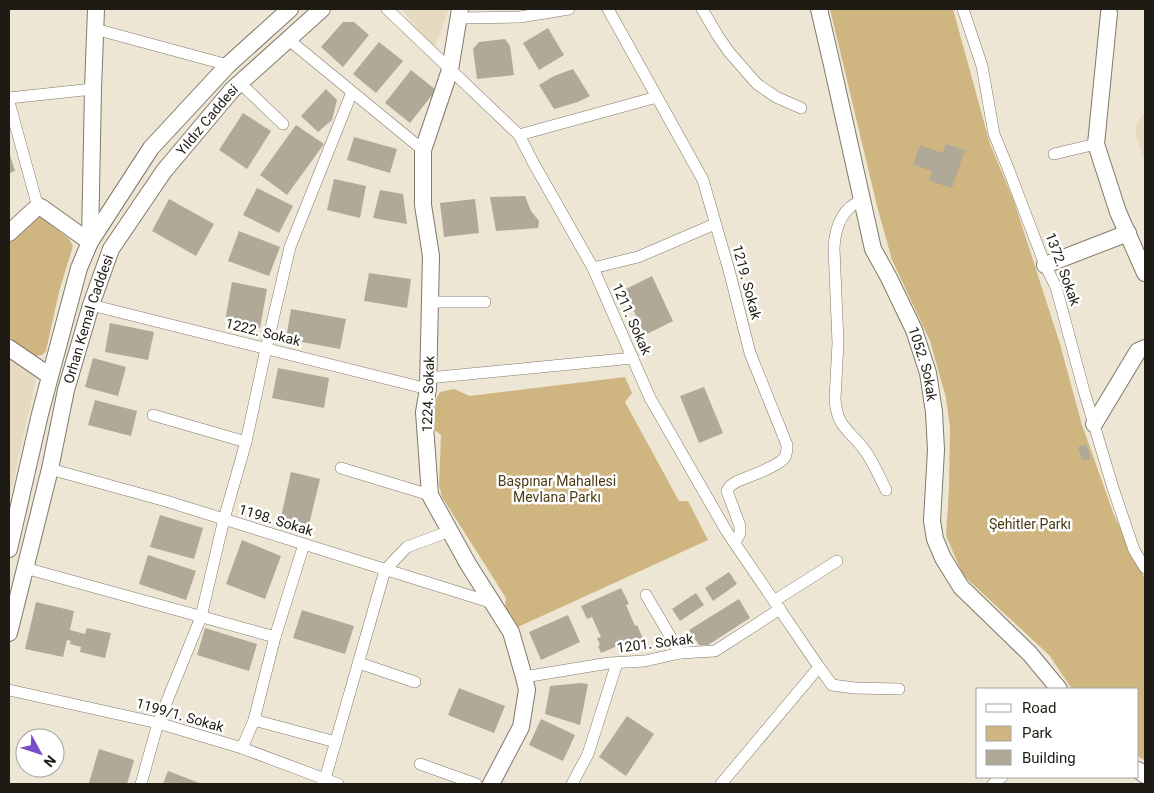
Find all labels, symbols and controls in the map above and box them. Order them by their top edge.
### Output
street label: Yıldız Caddesi [173,81,241,158]
street label: 1372. Sokak [1042,230,1084,309]
street label: 1219. Sokak [729,243,765,322]
street label: Orhan Kemal Caddesi [60,252,116,385]
street label: 1211. Sokak [609,281,655,358]
street label: 1222. Sokak [224,315,303,349]
street label: 1052. Sokak [905,324,940,403]
street label: 1224. Sokak [419,354,437,433]
park label: Başpınar Mahallesi Mevlana Parkı [498,473,616,505]
street label: 1198. Sokak [237,501,316,539]
park label: Şehitler Parkı [989,516,1071,532]
street label: 1201. Sokak [616,630,695,656]
legend [976,688,1139,778]
street label: 1199/1. Sokak [134,695,227,735]
text: Road [1022,699,1056,717]
text: Park [1022,724,1053,742]
north arrow [15,728,65,778]
text: Building [1022,749,1076,767]
text: N [41,752,59,770]

